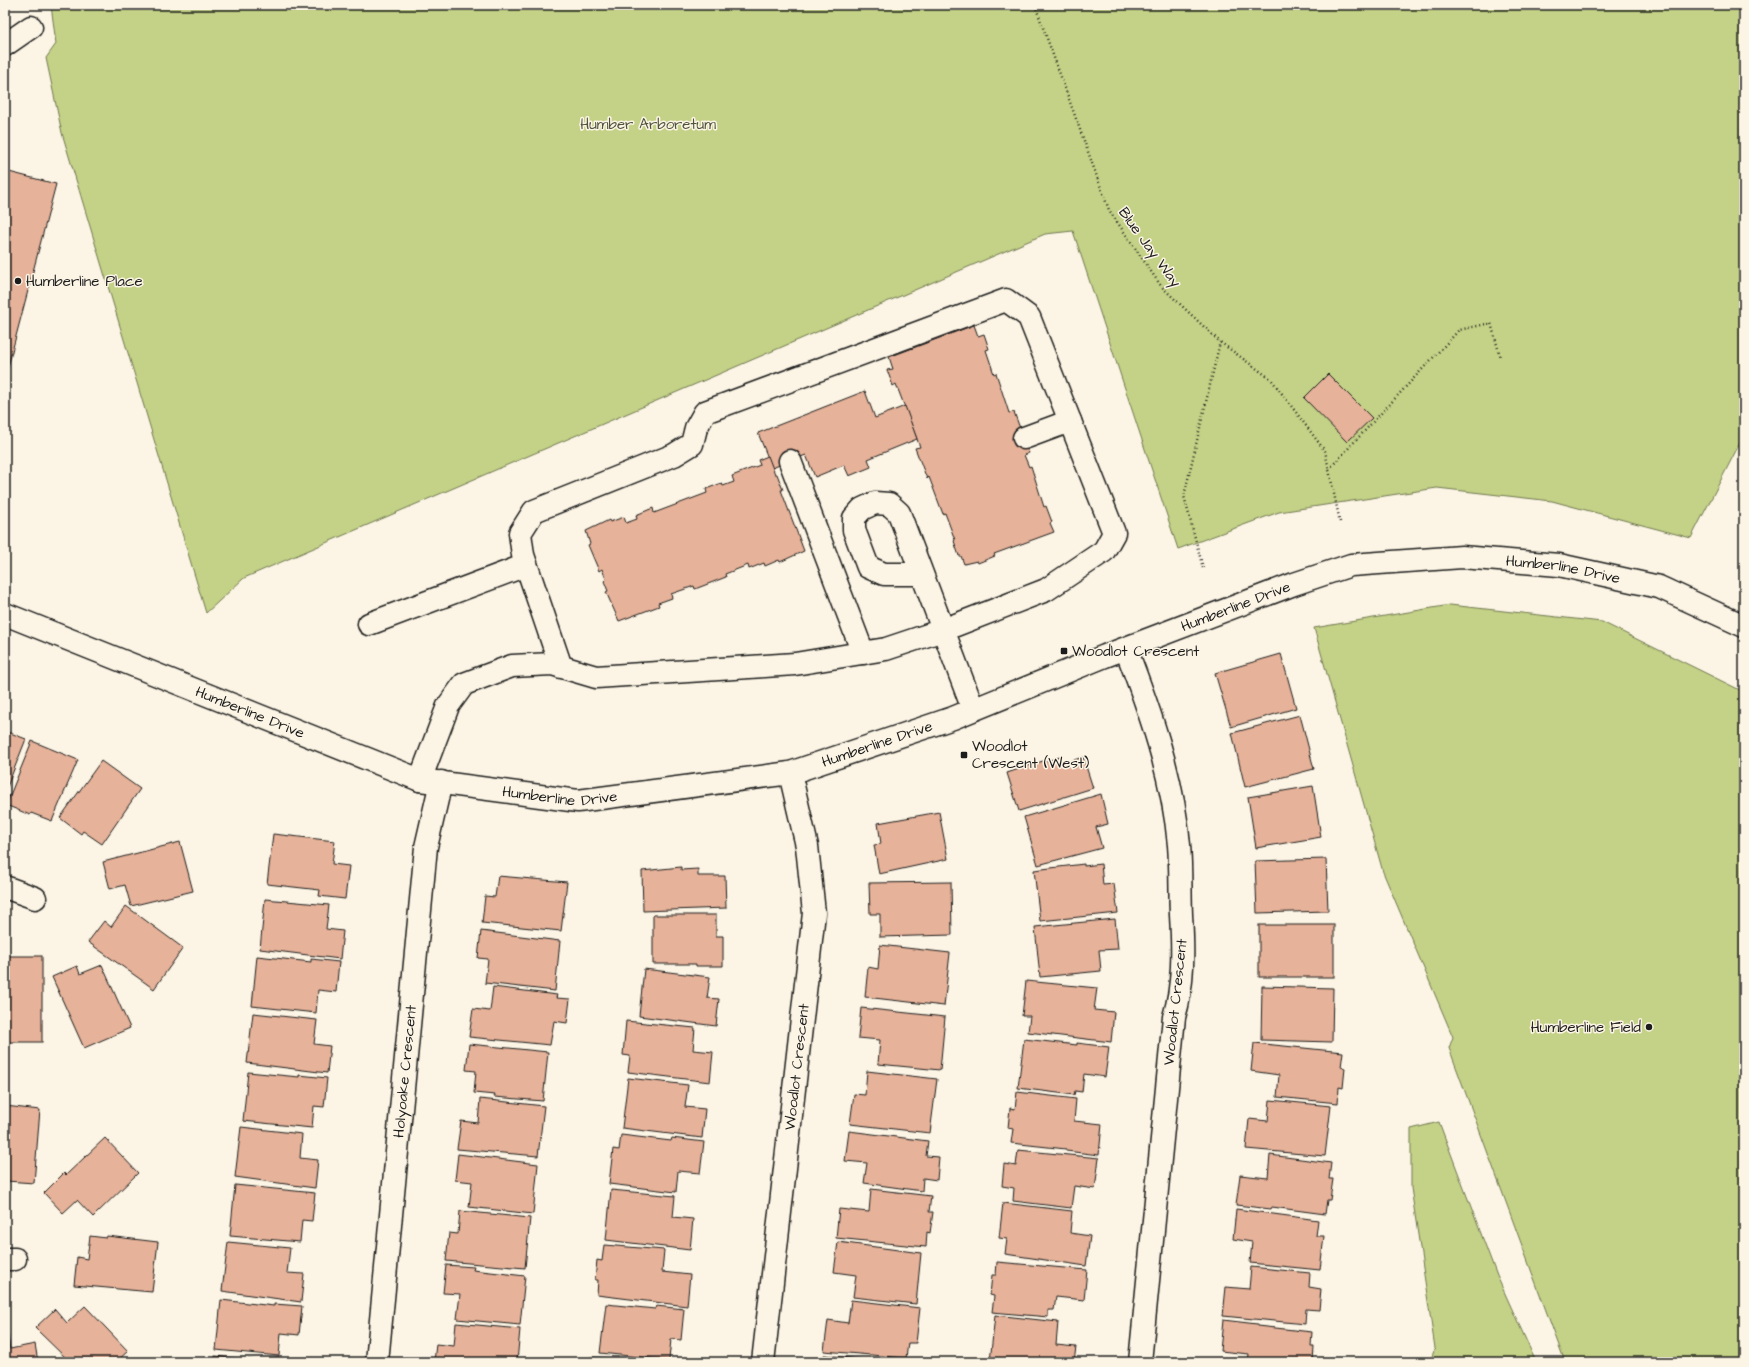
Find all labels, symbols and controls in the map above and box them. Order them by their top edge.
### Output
park label: Humber Arboretum [580,114,716,135]
street label: Blue Jay Way [1113,203,1186,292]
place label: Humberline Place [26,271,143,292]
marker: Humberline Place [13,276,23,286]
street label: Humberline Drive [1505,551,1622,589]
street label: Humberline Drive [1178,576,1293,637]
place label: Woodlot Crescent [1072,641,1199,662]
marker: Woodlot Crescent [1059,646,1069,656]
street label: Humberline Drive [192,681,308,744]
street label: Humberline Drive [819,716,935,773]
place label: Woodlot Crescent (West) [972,736,1089,774]
marker: Woodlot Crescent (West) [959,750,969,760]
street label: Humberline Drive [501,781,619,812]
street label: Woodlot Crescent [1158,938,1193,1066]
street label: Woodlot Crescent [779,1003,815,1131]
street label: Holyoake Crescent [388,1004,422,1139]
place label: Humberline Field [1531,1017,1641,1038]
marker: Humberline Field [1644,1022,1654,1032]

